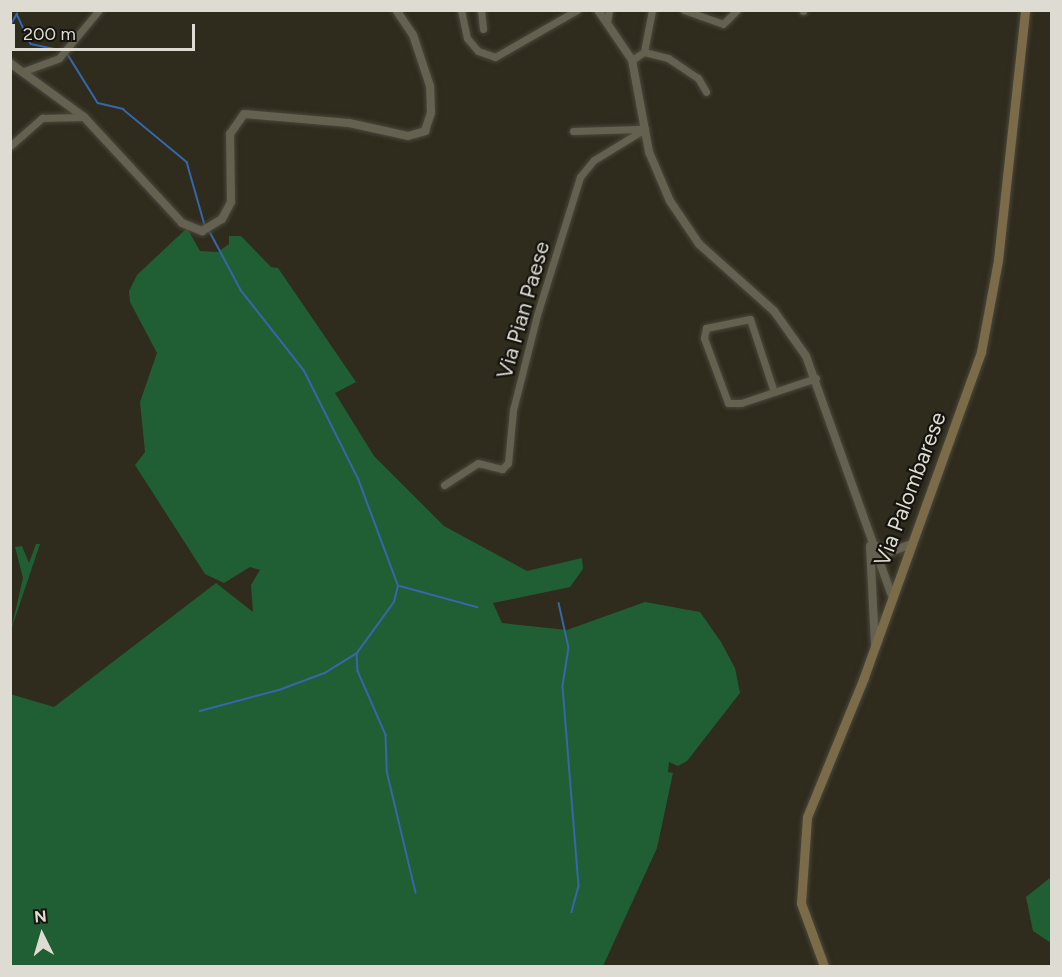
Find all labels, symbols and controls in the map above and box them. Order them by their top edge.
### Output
scale bar [15,12,198,50]
text: 200 m [23,23,76,45]
street label: Via Pian Paese [491,238,555,382]
street label: Via Palombarese [868,408,952,570]
north arrow [12,905,72,965]
text: N [33,907,47,927]

